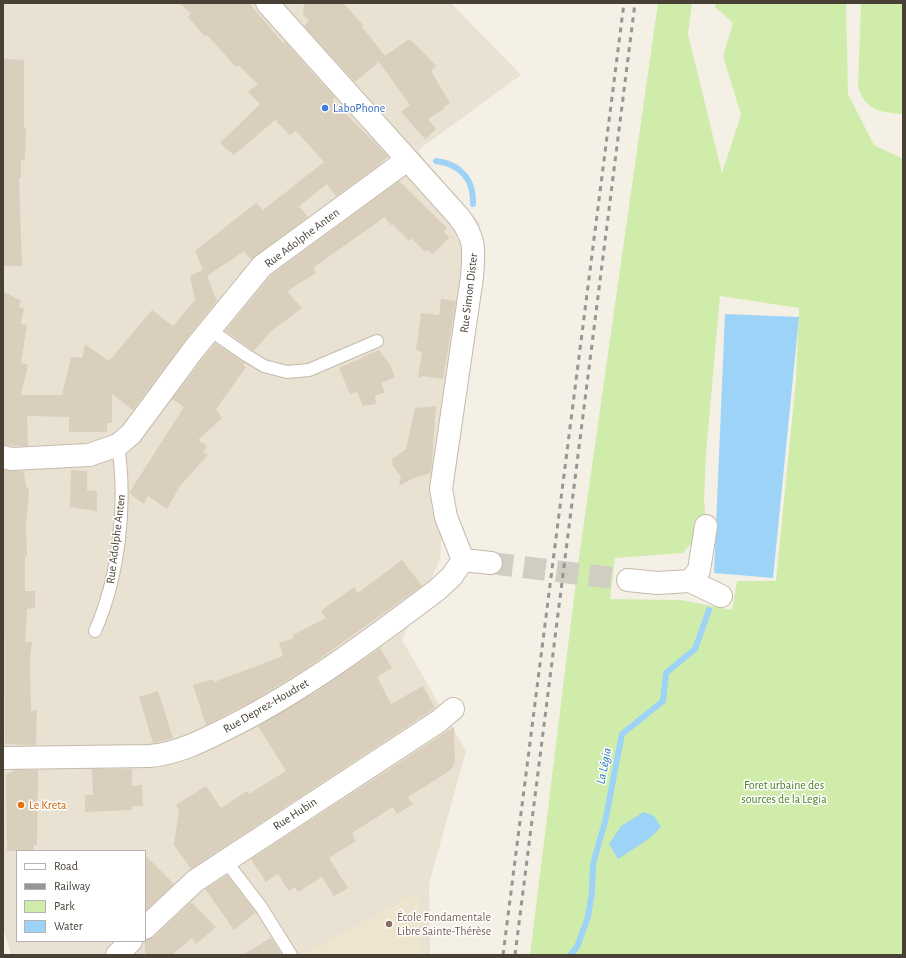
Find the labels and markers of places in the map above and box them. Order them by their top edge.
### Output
place label: LaboPhone [333,101,385,115]
marker: LaboPhone [320,103,330,113]
place label: Le Kreta [29,798,67,812]
marker: Le Kreta [16,800,26,810]
place label: École Fondamentale Libre Sainte-Thérèse [397,910,491,938]
marker: École Fondamentale Libre Sainte-Thérèse [384,919,394,929]

